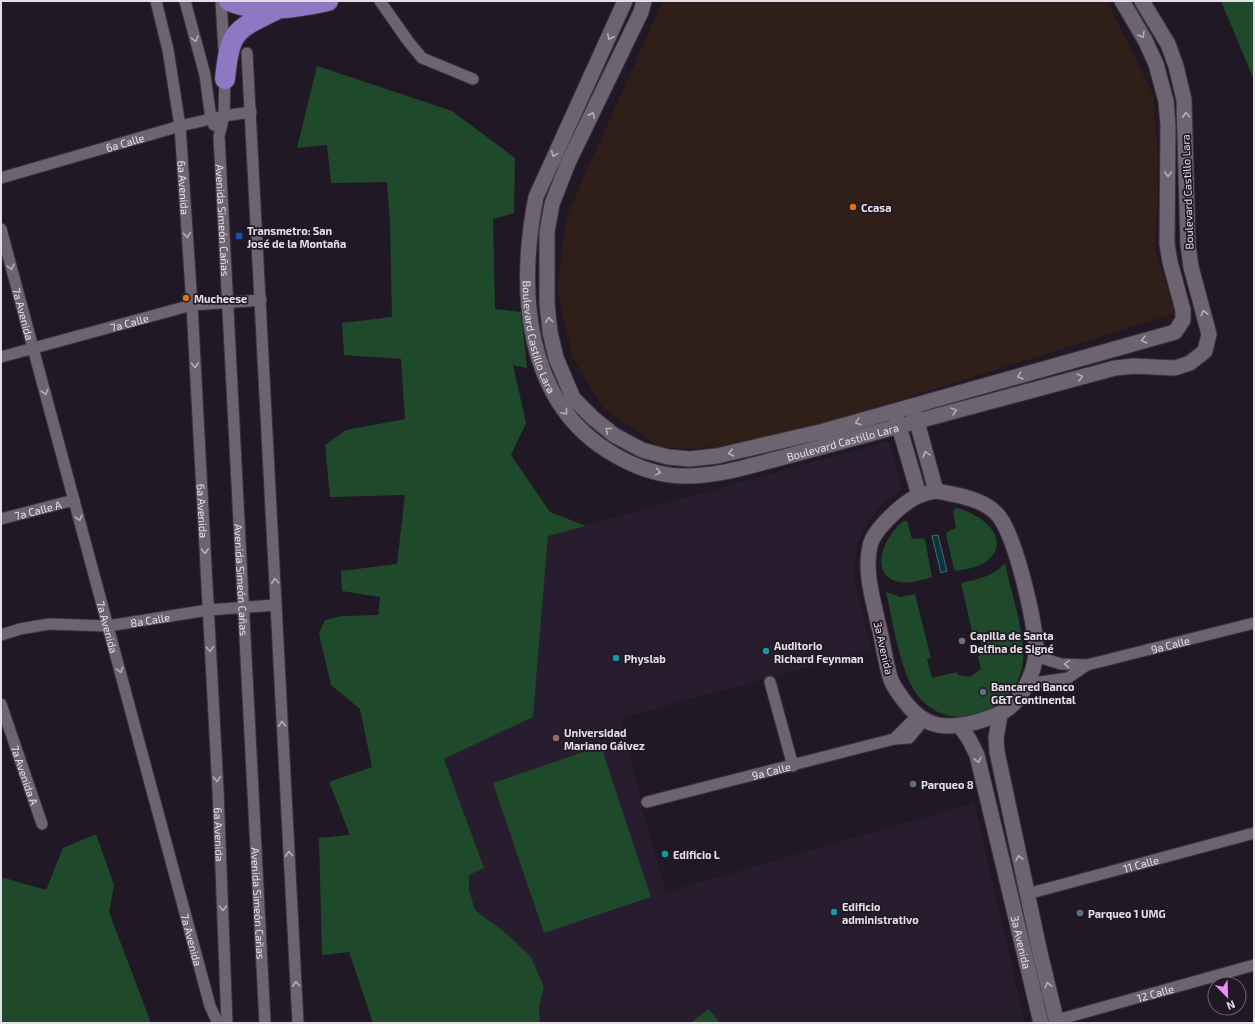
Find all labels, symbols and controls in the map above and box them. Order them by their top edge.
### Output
one-way arrow [1137,31,1144,38]
one-way arrow [607,32,615,40]
one-way arrow [190,35,199,42]
one-way arrow [587,111,595,119]
one-way arrow [1181,112,1190,118]
street label: 6a Calle [104,130,146,154]
street label: Boulevard Castillo Lara [1178,134,1196,250]
one-way arrow [551,151,559,158]
street label: 6a Avenida [176,160,192,215]
street label: Avenida Simeón Cañas [214,164,233,277]
one-way arrow [1164,171,1172,177]
place label: Ccasa [861,201,891,214]
marker: Ccasa [848,202,858,212]
place label: Transmetro: San José de la Montaña [247,224,346,250]
marker: Transmetro: San José de la Montaña [234,231,244,241]
one-way arrow [183,232,192,238]
one-way arrow [6,263,15,270]
street label: Boulevard Castillo Lara [521,280,559,395]
street label: 7a Avenida [11,286,37,342]
place label: Mucheese [194,292,247,305]
marker: Mucheese [181,293,191,303]
one-way arrow [1200,310,1209,317]
street label: 7a Calle [109,311,150,333]
one-way arrow [544,316,553,323]
one-way arrow [1141,335,1148,344]
one-way arrow [191,362,200,368]
one-way arrow [1016,371,1023,380]
one-way arrow [1076,373,1083,381]
one-way arrow [40,388,49,395]
one-way arrow [950,407,957,416]
one-way arrow [560,408,567,415]
one-way arrow [854,417,861,426]
street label: Boulevard Castillo Lara [785,420,900,463]
one-way arrow [605,428,612,435]
one-way arrow [728,449,735,457]
one-way arrow [922,450,931,457]
one-way arrow [655,468,661,476]
street label: 6a Avenida [195,483,211,538]
street label: 7a Calle A [13,497,63,522]
one-way arrow [74,514,82,521]
street label: Avenida Simeón Cañas [233,523,251,637]
one-way arrow [200,548,209,554]
one-way arrow [270,578,279,584]
street label: 7a Avenida [95,599,121,654]
street label: 8a Calle [129,610,171,629]
street label: 3a Avenida [872,620,896,676]
place label: Capilla de Santa Delfina de Signé [970,629,1054,655]
street label: 9a Calle [1149,633,1191,655]
marker: Capilla de Santa Delfina de Signé [957,636,967,646]
place label: Auditorio Richard Feynman [774,639,864,666]
one-way arrow [206,646,214,652]
marker: Auditorio Richard Feynman [761,646,771,656]
place label: Physlab [624,652,666,666]
marker: Physlab [611,653,621,663]
one-way arrow [1064,660,1070,669]
one-way arrow [115,667,123,674]
place label: Bancared Banco G&T Continental [991,680,1076,706]
marker: Bancared Banco G&T Continental [978,687,988,697]
one-way arrow [278,721,287,727]
place label: Universidad Mariano Gálvez [564,726,645,752]
marker: Universidad Mariano Gálvez [551,733,561,743]
street label: 7a Avenida A [9,743,42,807]
one-way arrow [973,756,982,763]
street label: 9a Calle [750,759,792,782]
one-way arrow [213,776,222,782]
place label: Parqueo 8 [921,778,974,791]
marker: Parqueo 8 [908,779,918,789]
street label: 6a Avenida [212,807,227,862]
street label: Avenida Simeón Cañas [249,847,268,960]
place label: Edificio L [673,848,720,861]
marker: Edificio L [660,849,670,859]
one-way arrow [285,851,294,857]
street label: 11 Calle [1122,852,1160,874]
one-way arrow [1016,855,1024,862]
place label: Edificio administrativo [842,900,919,926]
one-way arrow [218,905,227,911]
marker: Edificio administrativo [829,907,839,917]
place label: Parqueo 1 UMG [1088,907,1166,920]
marker: Parqueo 1 UMG [1075,908,1085,918]
street label: 7a Avenida [179,912,205,967]
street label: 3a Avenida [1009,914,1034,970]
north arrow [1207,976,1247,1016]
one-way arrow [291,981,300,987]
street label: 12 Calle [1135,981,1175,1004]
one-way arrow [1044,982,1053,989]
text: N [1225,998,1237,1013]

